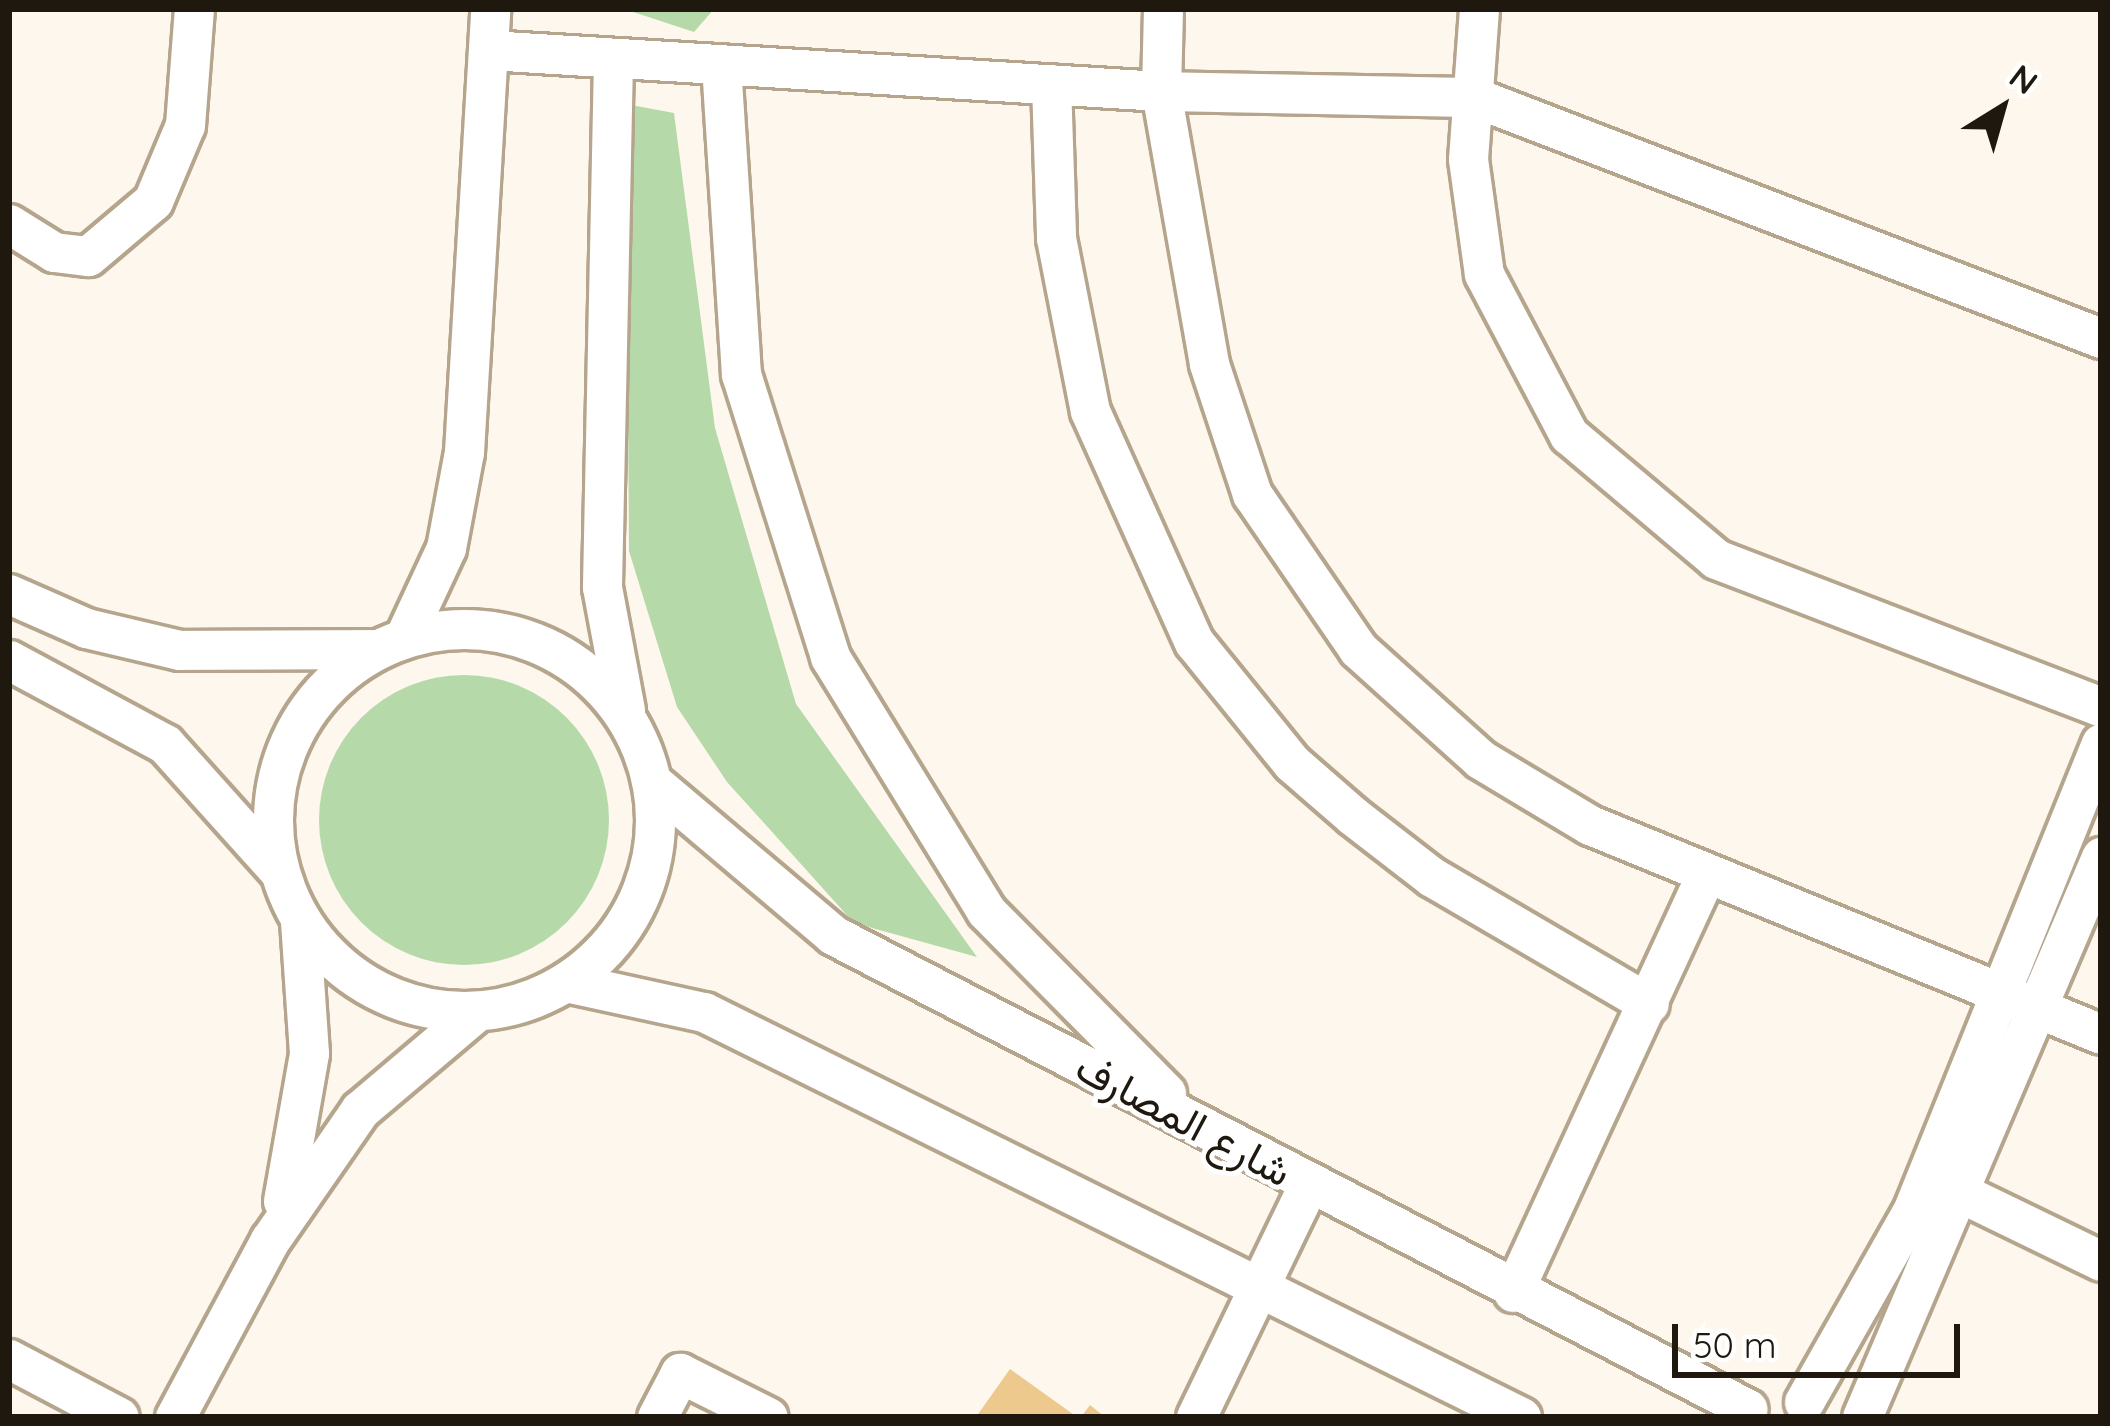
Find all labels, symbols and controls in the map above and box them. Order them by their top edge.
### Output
north arrow [1942,48,2062,168]
text: N [2002,55,2046,103]
street label: شارع المصارف [1068,1041,1300,1197]
scale bar [1678,1300,1966,1374]
text: 50 m [1693,1322,1777,1367]

